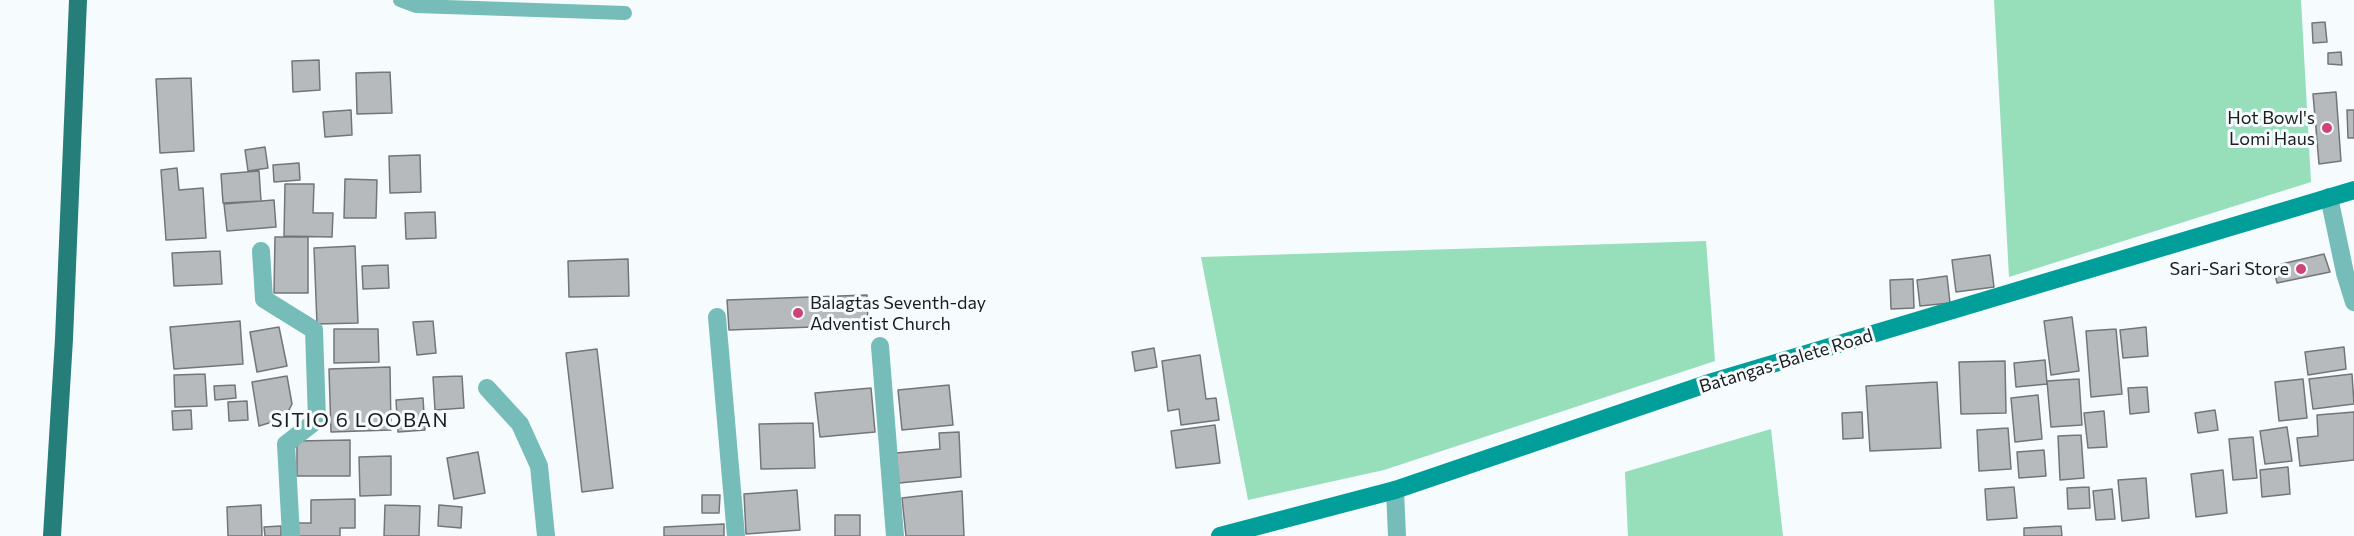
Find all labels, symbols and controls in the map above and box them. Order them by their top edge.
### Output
place label: Hot Bowl's Lomi Haus [2227,107,2315,150]
marker: Hot Bowl's Lomi Haus [2320,121,2334,135]
place label: Sari-Sari Store [2170,258,2289,280]
marker: Sari-Sari Store [2294,262,2308,276]
place label: Balagtas Seventh-day Adventist Church [810,292,986,334]
marker: Balagtas Seventh-day Adventist Church [791,306,805,320]
street label: Batangas-Balete Road [1697,324,1875,398]
district label: SITIO 6 LOOBAN [271,408,449,432]

